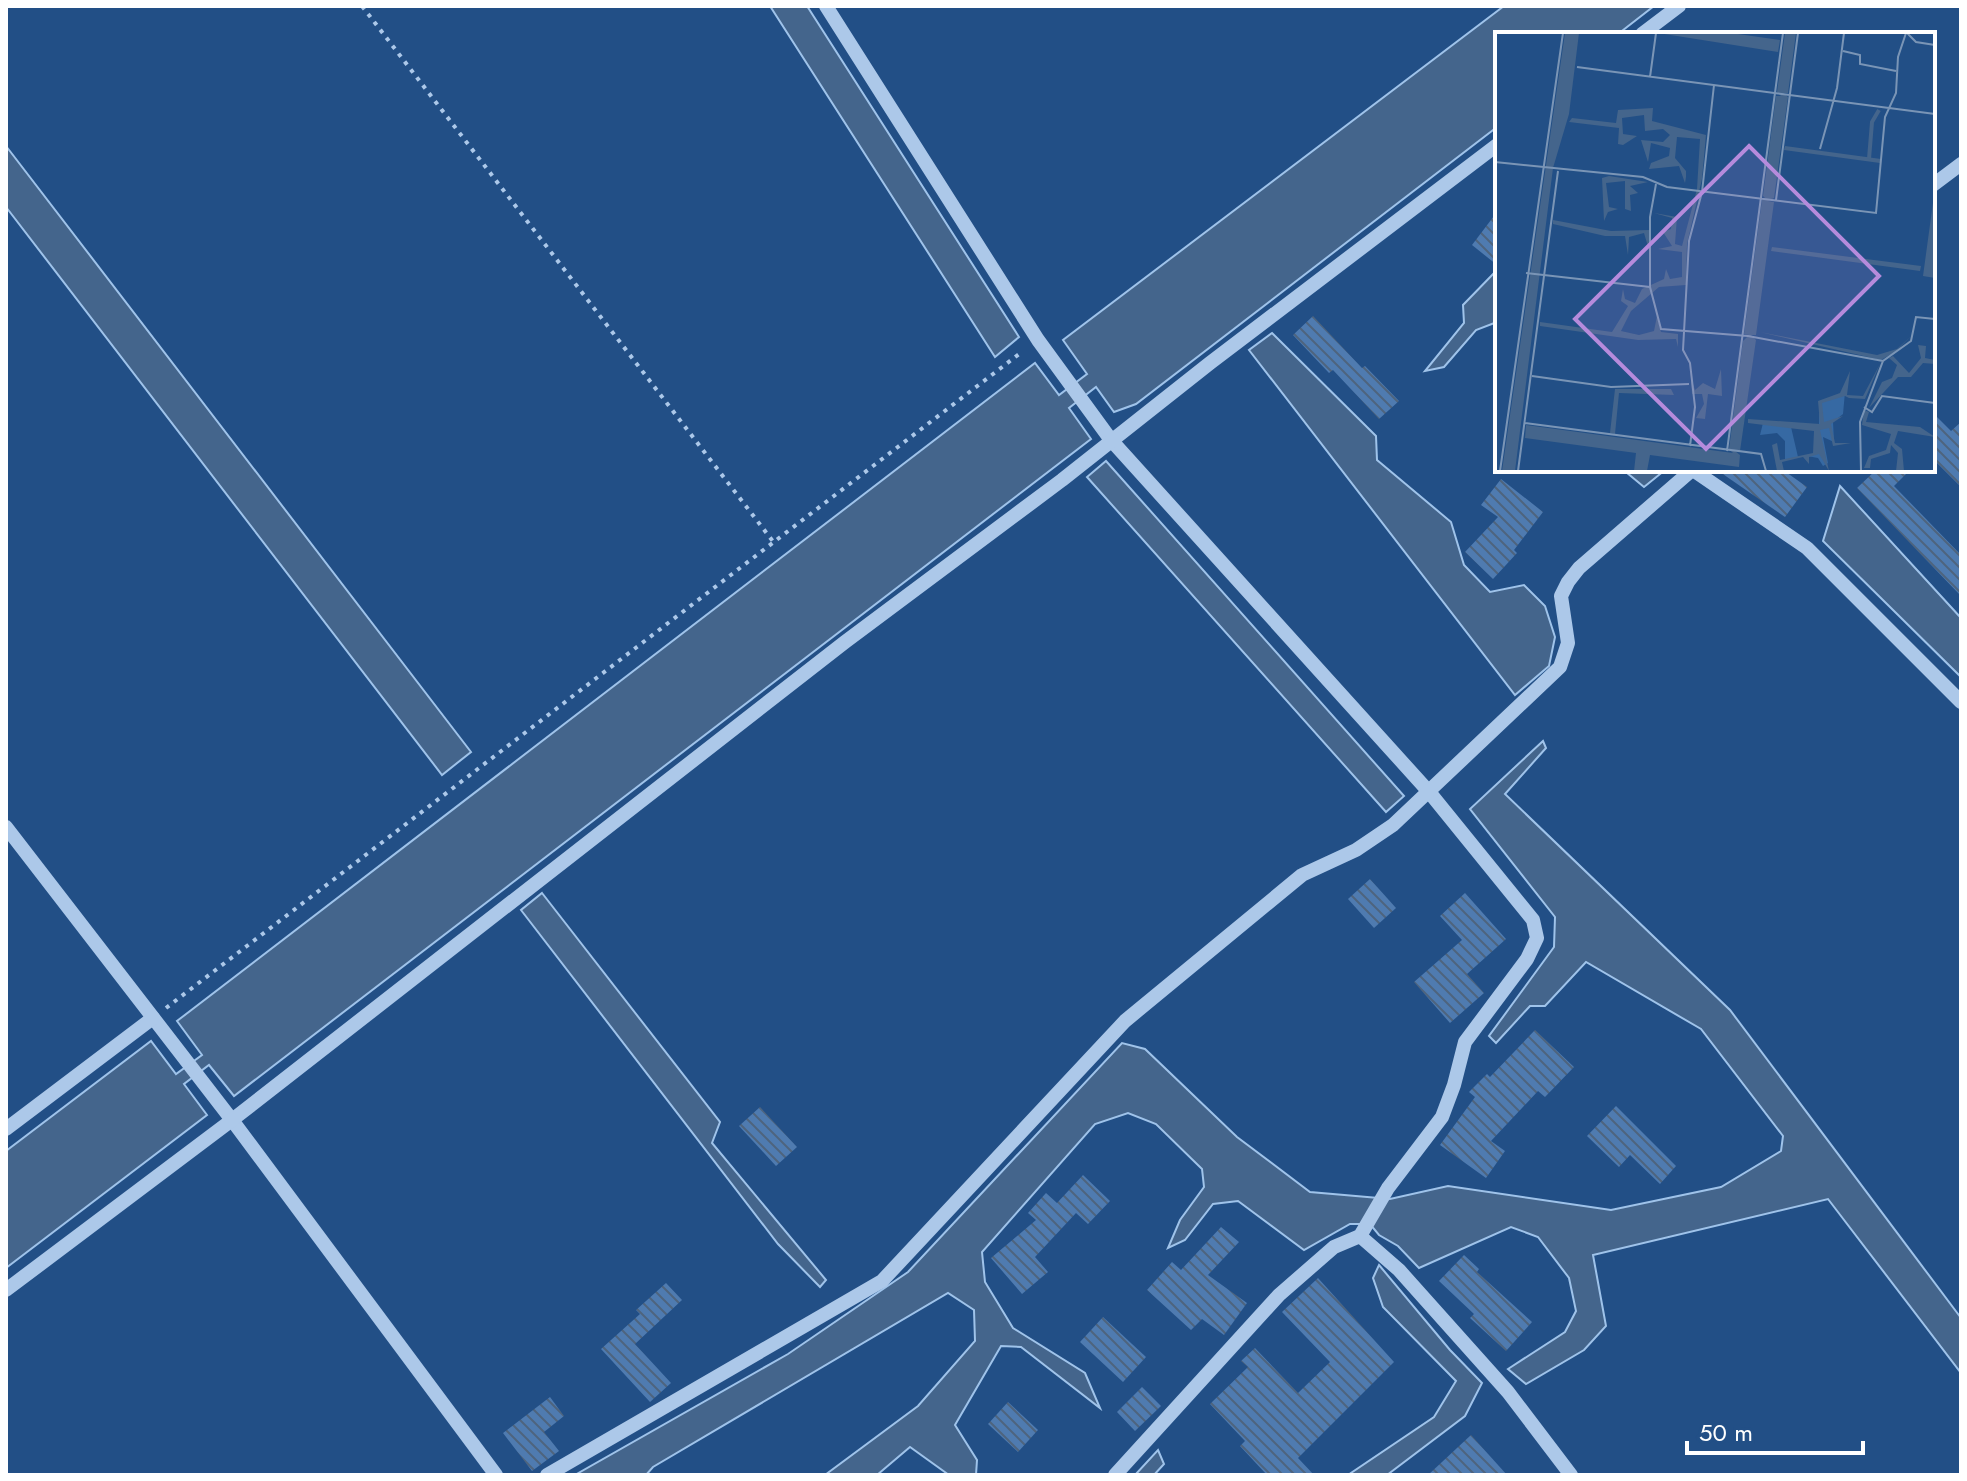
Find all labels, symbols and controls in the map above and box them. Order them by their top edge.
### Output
inset map [1495,32,1935,472]
scale bar [1687,1405,1863,1455]
text: 50 m [1699,1415,1753,1450]

